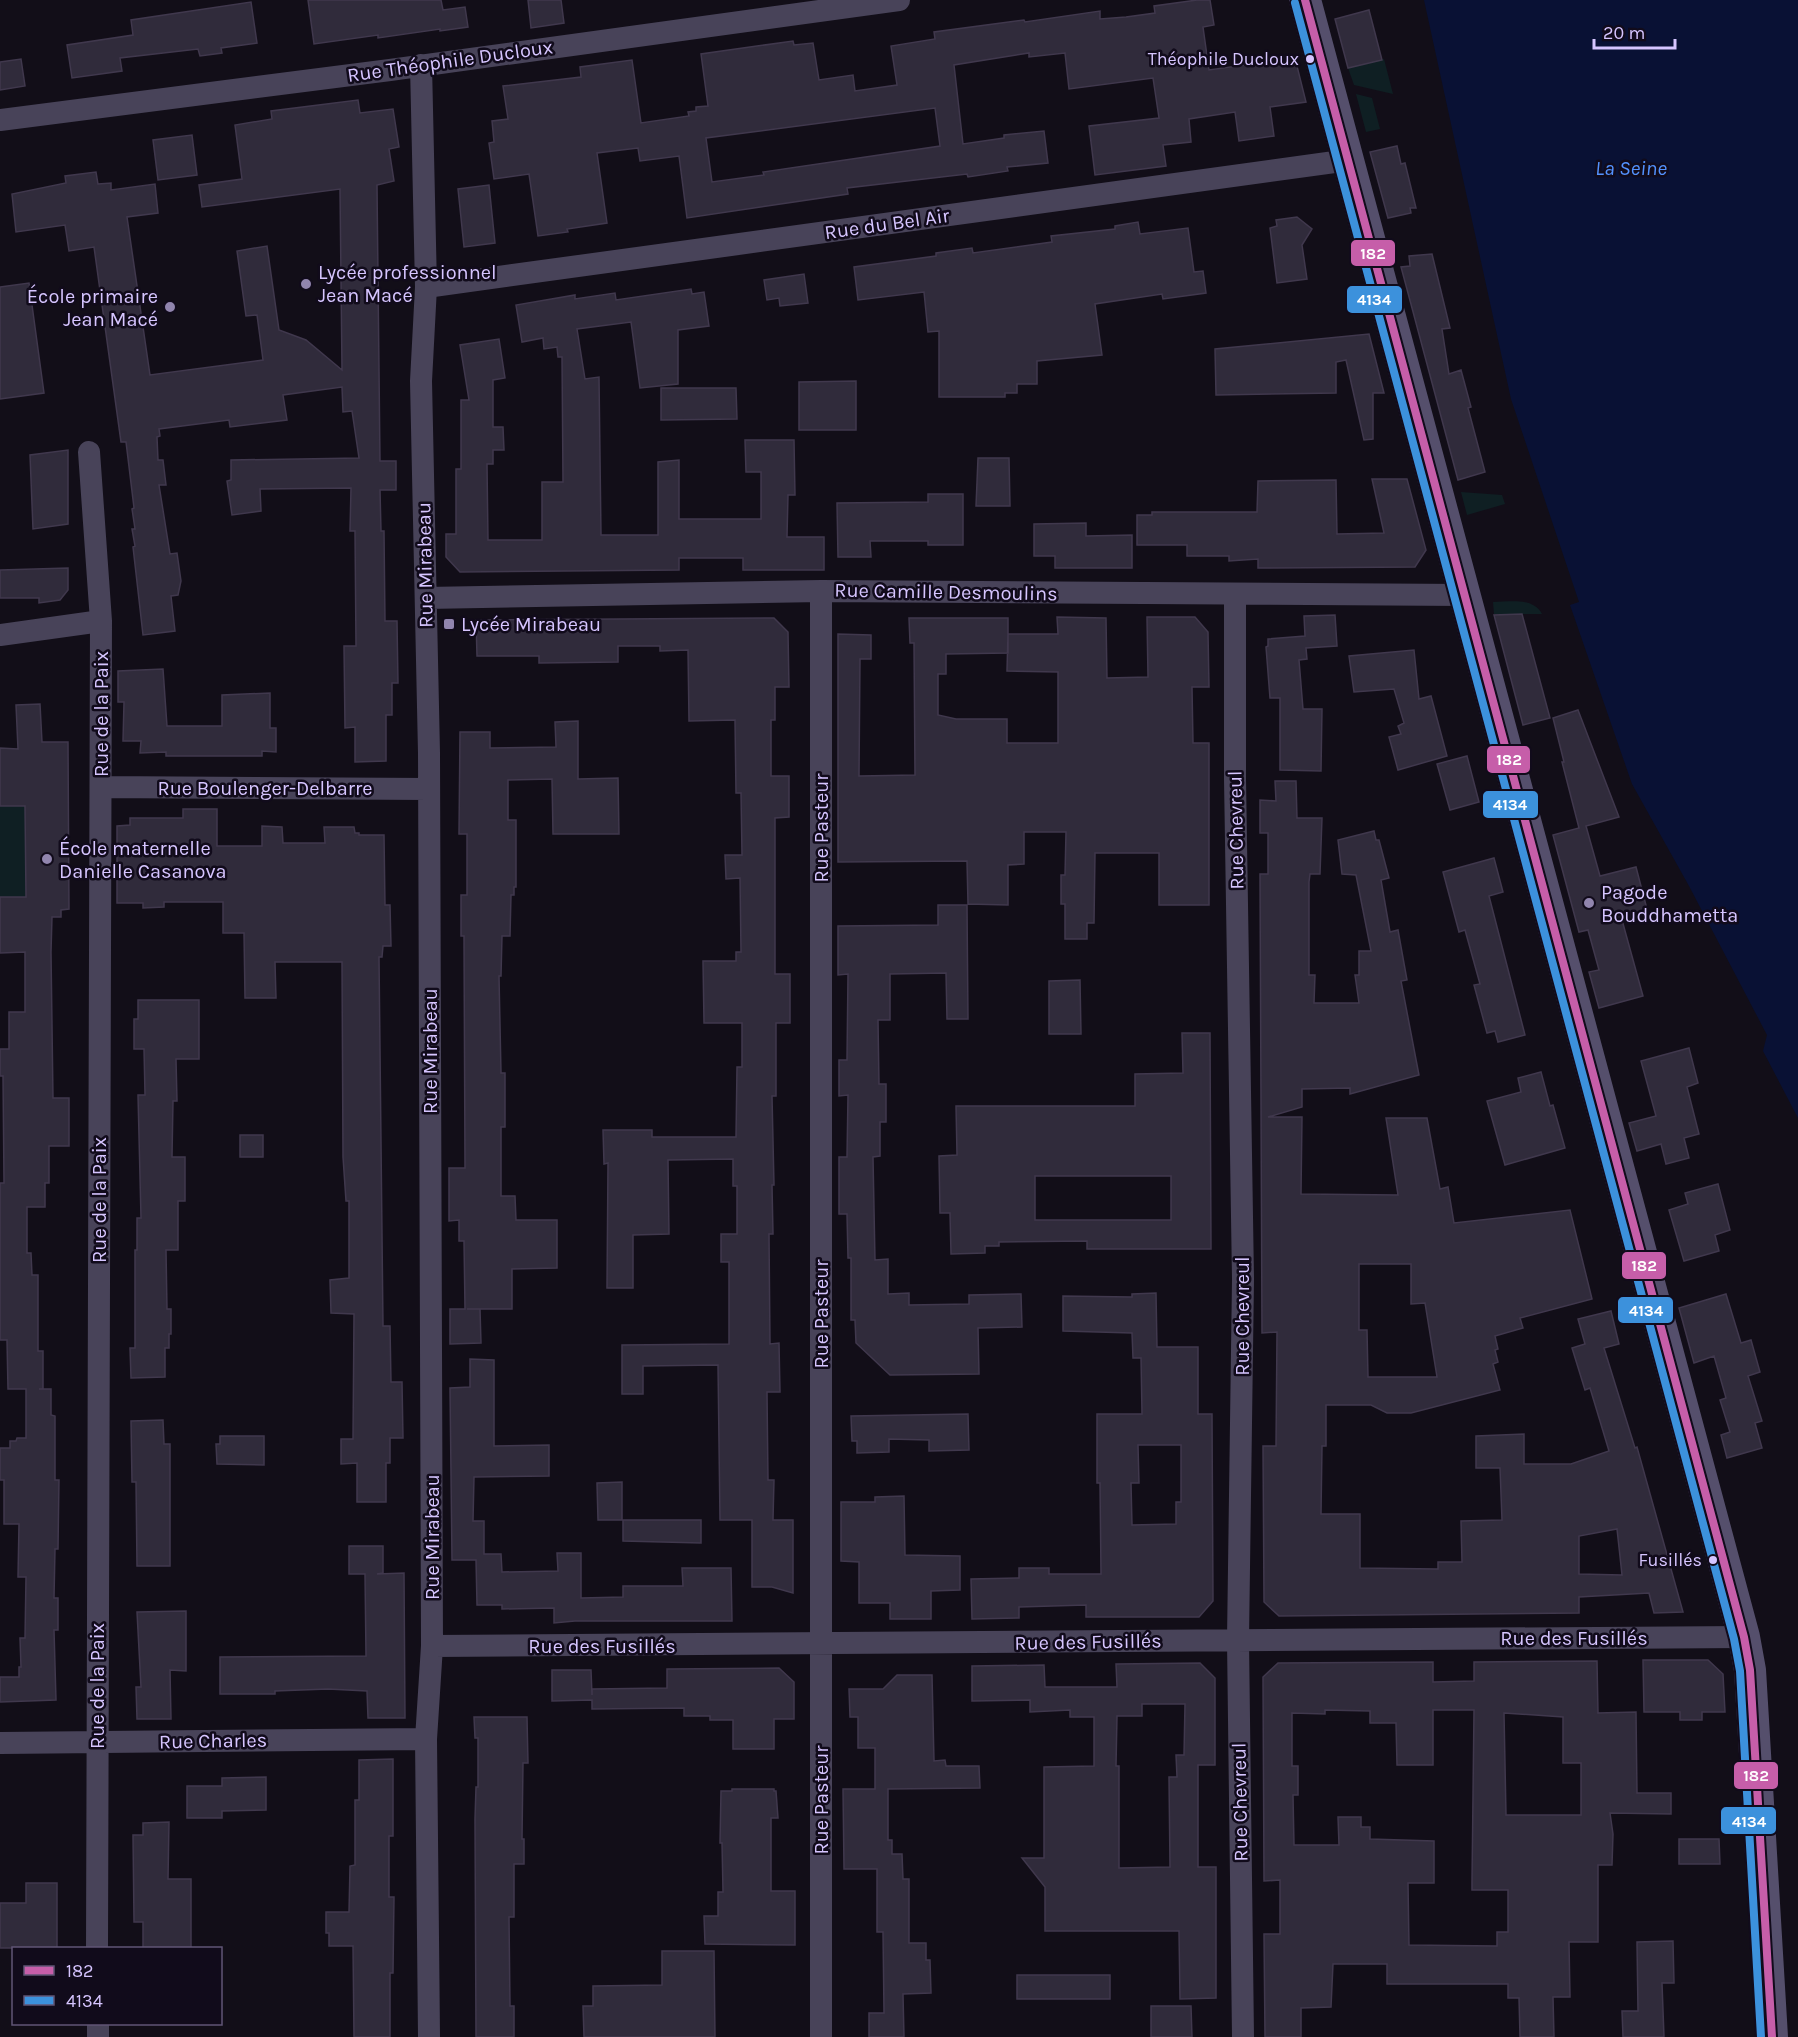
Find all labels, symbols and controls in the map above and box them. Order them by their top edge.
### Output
scale bar [1594,12,1675,50]
text: 20 m [1603,22,1645,44]
street label: Rue Théophile Ducloux [346,35,554,87]
place label: Théophile Ducloux [1148,48,1299,70]
marker: Théophile Ducloux [1304,53,1316,65]
water label: La Seine [1595,156,1667,180]
street label: Rue du Bel Air [823,204,952,244]
line badge: 182 [1350,239,1396,267]
text: 182 [1360,244,1386,263]
place label: Lycée professionnel Jean Macé [318,261,497,307]
marker: Lycée professionnel Jean Macé [299,277,313,291]
place label: École primaire Jean Macé [27,284,158,331]
line badge: 4134 [1346,285,1403,314]
text: 4134 [1357,290,1392,309]
marker: École primaire Jean Macé [163,300,177,314]
street label: Rue Mirabeau [412,502,438,628]
street label: Rue Camille Desmoulins [834,579,1058,605]
place label: Lycée Mirabeau [461,613,601,636]
marker: Lycée Mirabeau [442,617,456,631]
street label: Rue de la Paix [90,651,113,777]
line badge: 182 [1486,745,1531,774]
text: 182 [1496,750,1522,769]
street label: Rue Chevreul [1223,770,1249,890]
street label: Rue Pasteur [810,773,833,883]
street label: Rue Boulenger-Delbarre [157,777,373,800]
line badge: 4134 [1482,790,1539,819]
text: 4134 [1493,795,1528,814]
place label: École maternelle Danielle Casanova [59,836,227,883]
marker: École maternelle Danielle Casanova [40,852,54,866]
place label: Pagode Bouddhametta [1601,881,1738,927]
marker: Pagode Bouddhametta [1582,896,1596,910]
street label: Rue Mirabeau [419,988,442,1114]
street label: Rue de la Paix [88,1137,111,1263]
line badge: 182 [1621,1251,1667,1280]
street label: Rue Chevreul [1231,1256,1254,1376]
text: 182 [1631,1256,1657,1275]
street label: Rue Pasteur [810,1259,833,1369]
line badge: 4134 [1617,1296,1674,1324]
text: 4134 [1629,1301,1664,1320]
street label: Rue Mirabeau [421,1474,444,1600]
place label: Fusillés [1638,1549,1702,1571]
marker: Fusillés [1707,1554,1719,1566]
street label: Rue de la Paix [86,1623,109,1749]
street label: Rue des Fusillés [1500,1627,1648,1650]
street label: Rue des Fusillés [1014,1629,1162,1655]
street label: Rue des Fusillés [528,1635,676,1658]
street label: Rue Charles [159,1729,267,1753]
street label: Rue Chevreul [1227,1742,1253,1862]
street label: Rue Pasteur [810,1745,833,1855]
line badge: 182 [1733,1761,1779,1790]
text: 182 [1743,1766,1769,1785]
line badge: 4134 [1720,1806,1777,1835]
text: 4134 [1732,1812,1767,1831]
legend [12,1947,222,2025]
text: 182 [66,1960,93,1982]
text: 4134 [66,1990,103,2012]

